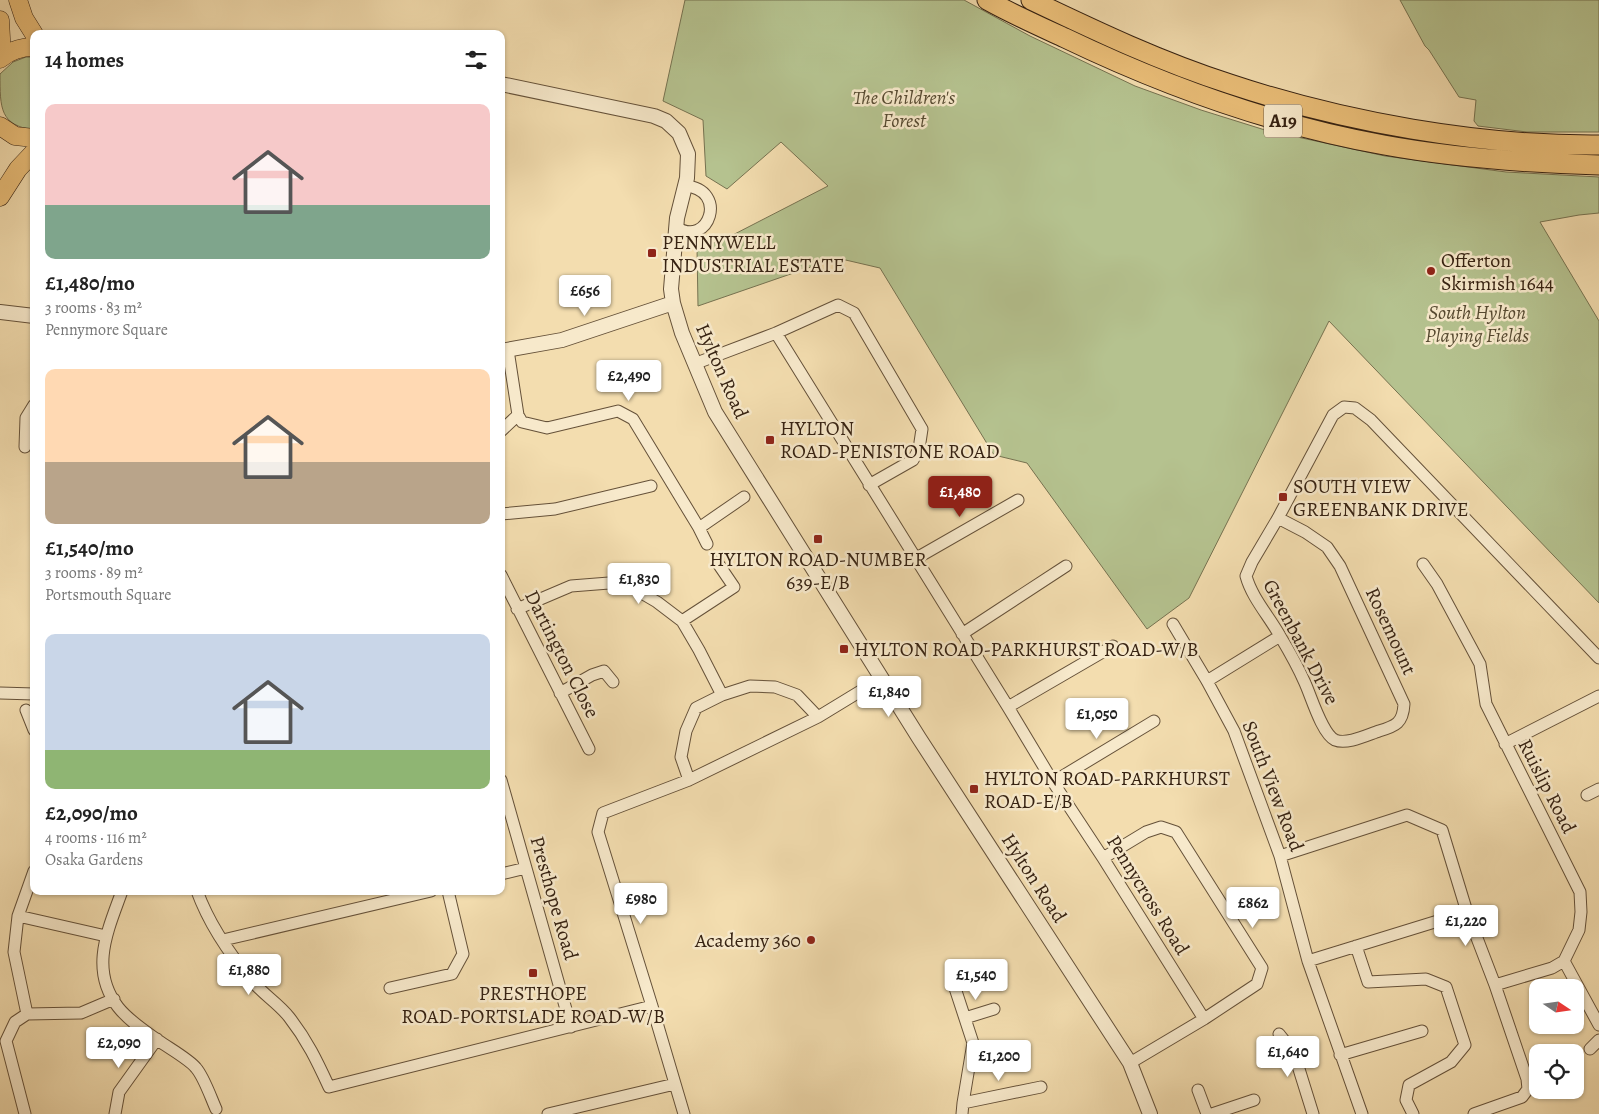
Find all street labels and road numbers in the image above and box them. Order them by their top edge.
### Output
road number: A19 [1264,104,1302,138]
street label: Hylton Road [689,319,755,423]
street label: Greenbank Drive [1257,575,1345,710]
street label: Rosemount [1359,583,1423,679]
street label: Dartington Close [518,585,606,723]
street label: South View Road [1236,717,1310,855]
street label: Ruislip Road [1512,734,1582,838]
street label: Hylton Road [995,828,1073,928]
street label: Pennycross Road [1100,830,1196,960]
street label: Presthope Road [523,833,585,963]

